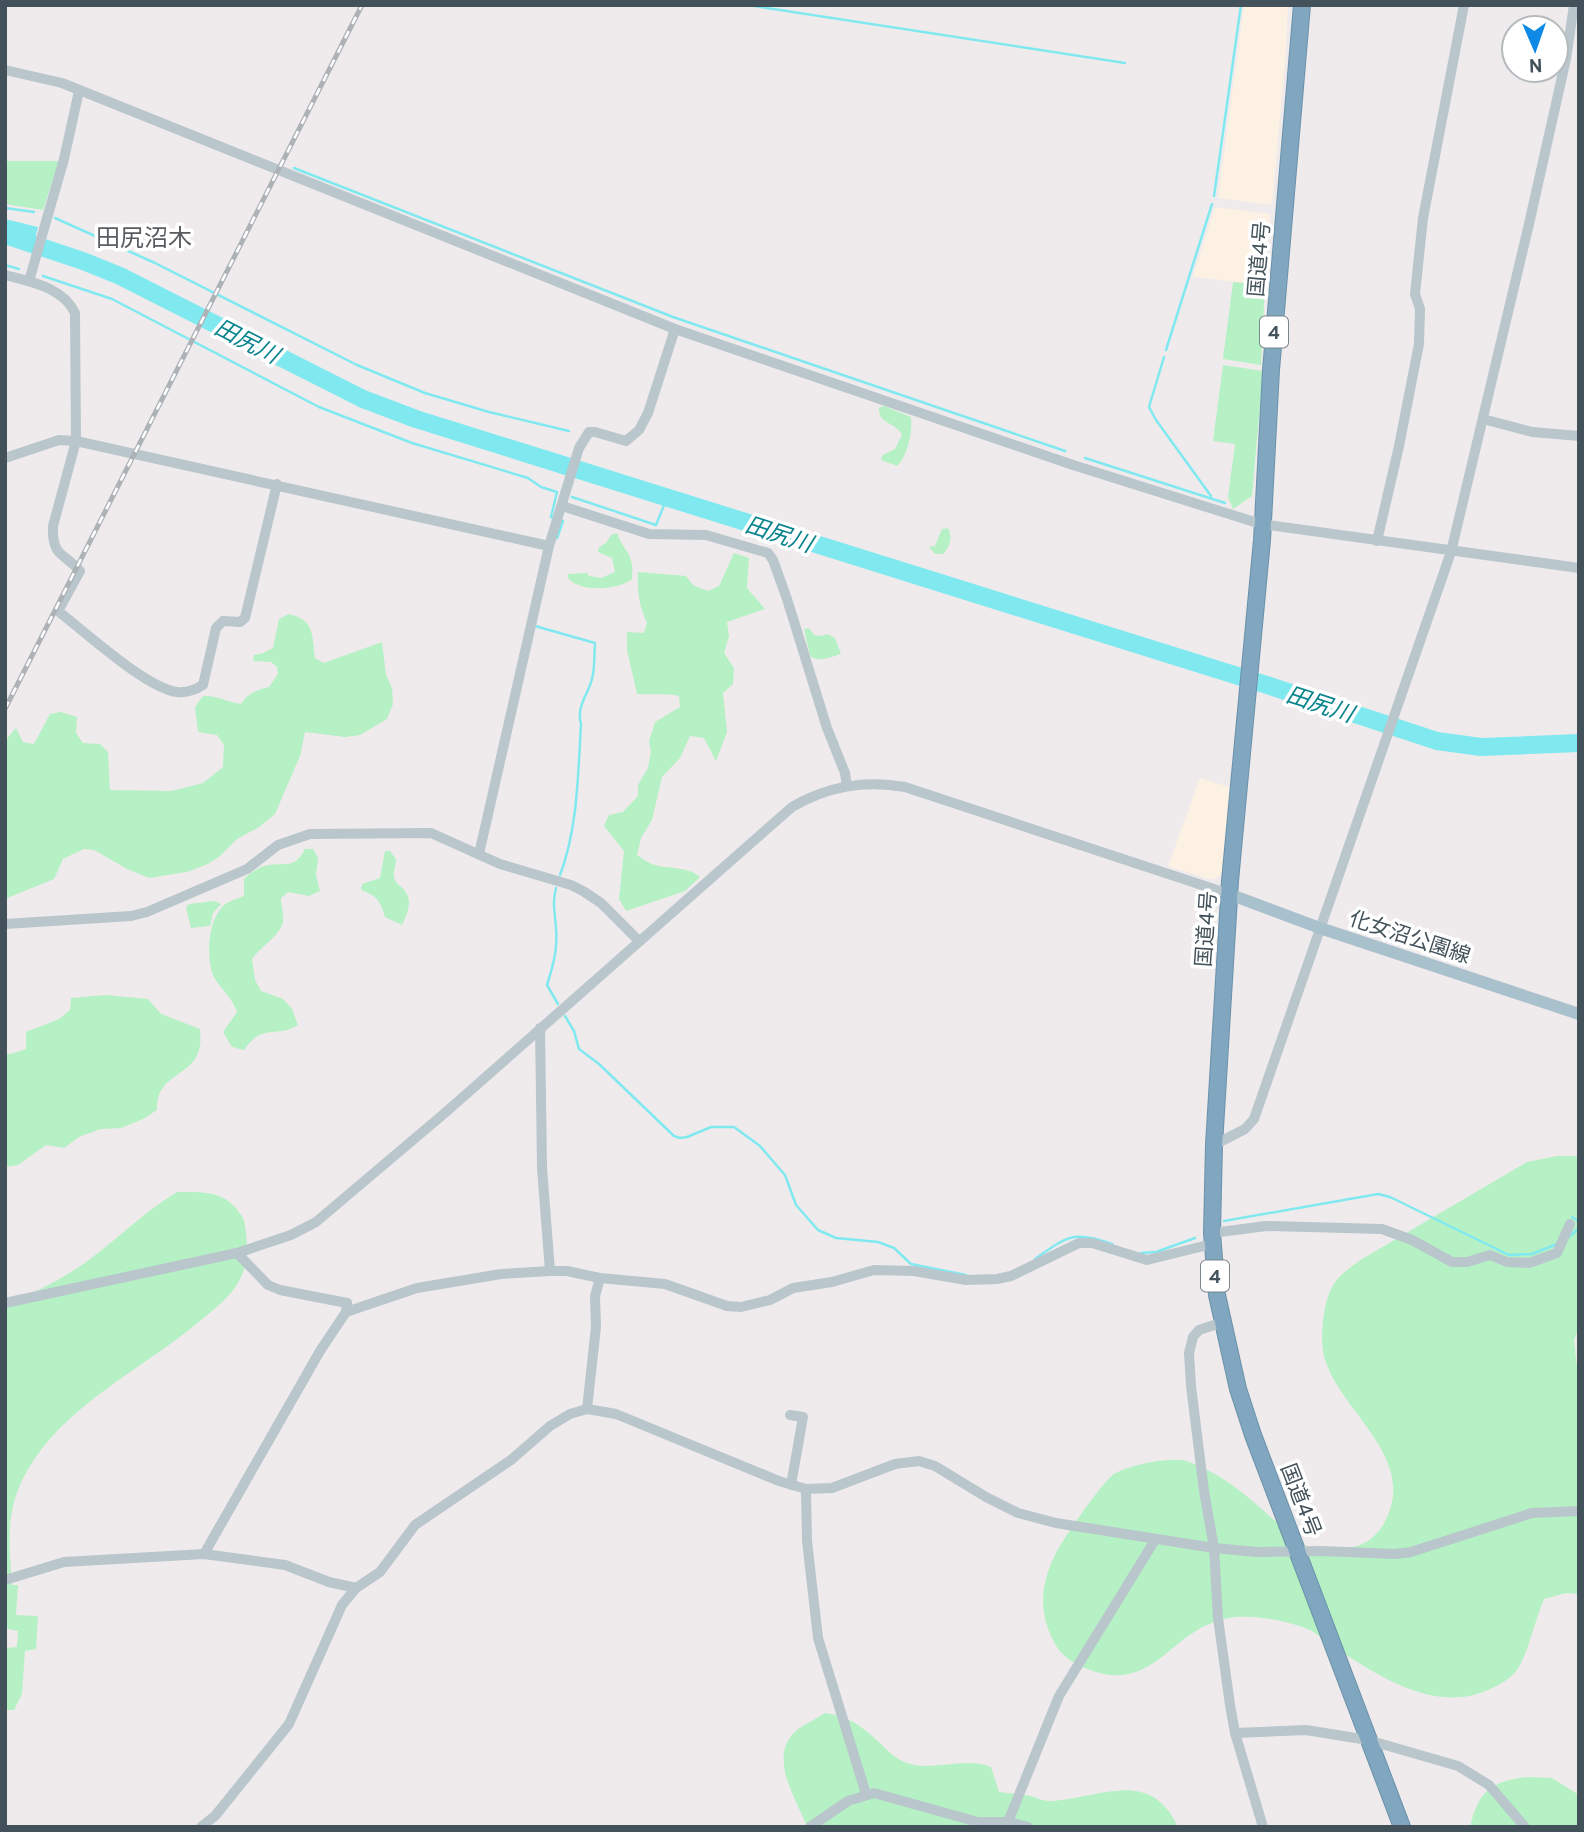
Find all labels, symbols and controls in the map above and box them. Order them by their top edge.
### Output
north arrow [1500,14,1570,84]
text: N [1528,52,1543,76]
street label: 国道4号 [1244,220,1277,298]
district label: 田尻沼木 [96,225,192,255]
water label: 田尻川 [209,315,286,373]
road number: 4 [1260,316,1288,348]
water label: 田尻川 [741,512,818,562]
water label: 田尻川 [1282,682,1359,732]
street label: 国道4号 [1191,890,1224,968]
street label: 化女沼公園線 [1345,906,1474,971]
road number: 4 [1201,1260,1229,1292]
street label: 国道4号 [1273,1460,1326,1541]

